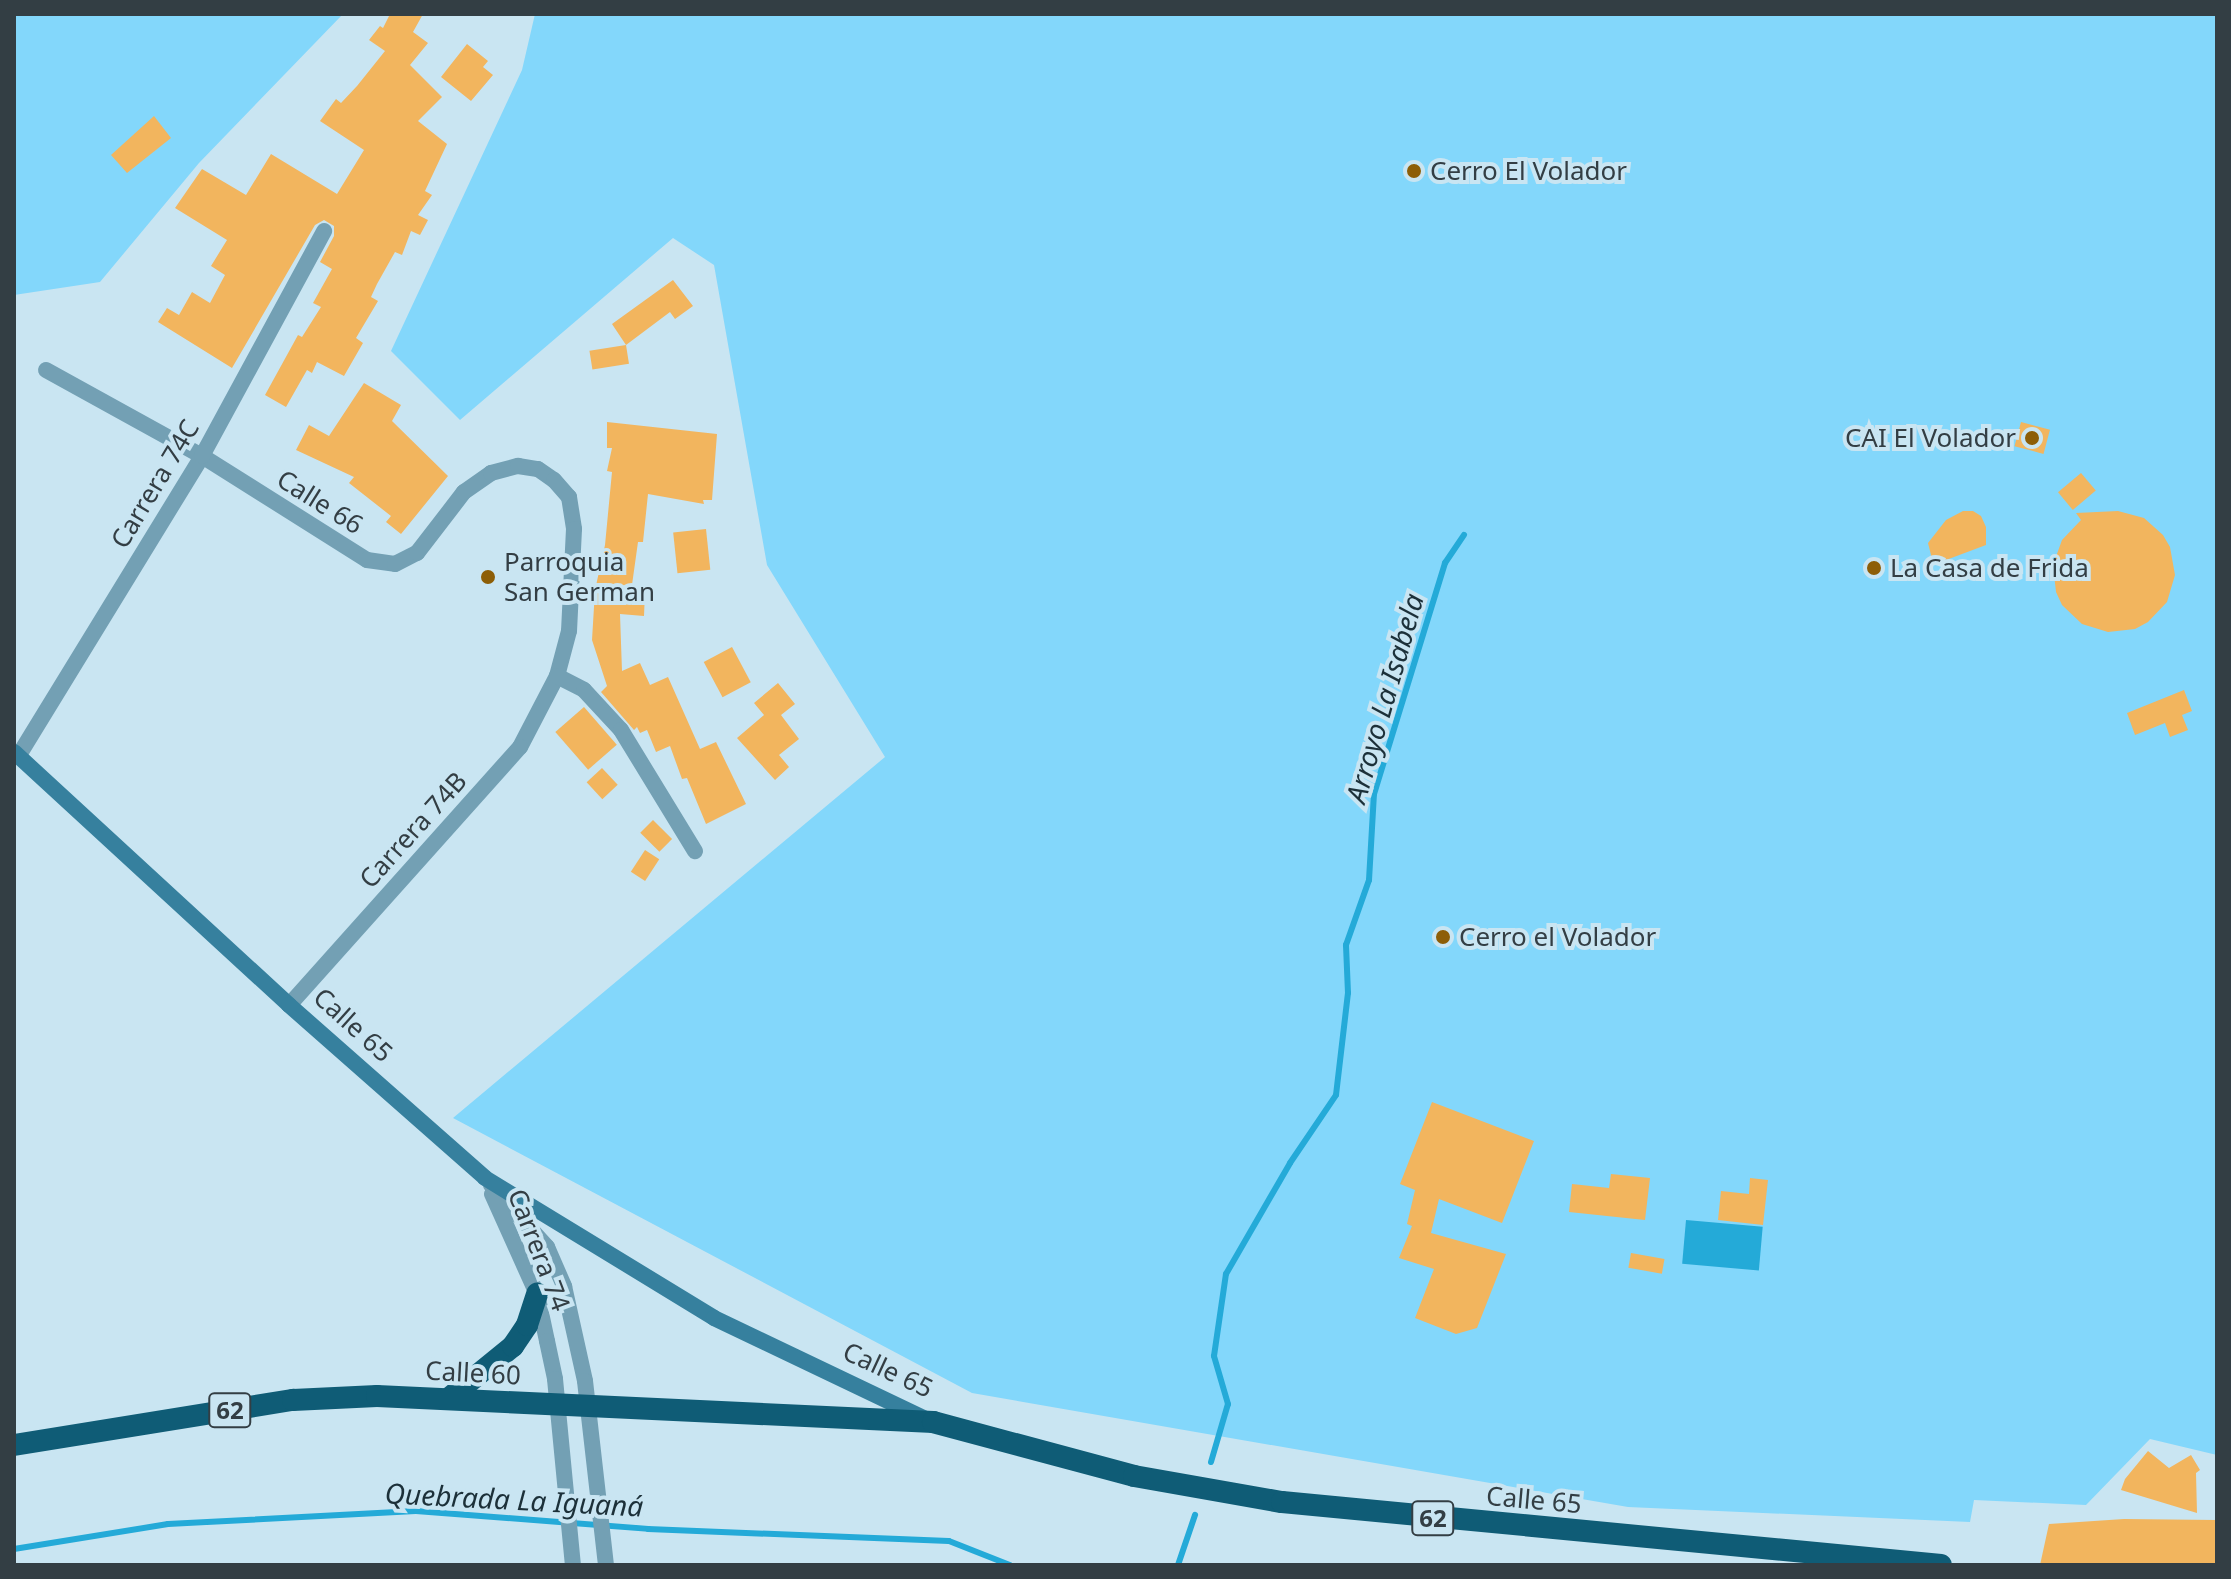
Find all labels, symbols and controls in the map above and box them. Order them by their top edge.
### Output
place label: Cerro El Volador [1430,155,1627,187]
marker: Cerro El Volador [1405,162,1423,180]
street label: Carrera 74C [104,414,206,554]
place label: CAI El Volador [1845,422,2016,454]
marker: CAI El Volador [2023,429,2041,447]
street label: Calle 66 [271,463,369,541]
place label: Parroquia San German [504,546,655,608]
place label: La Casa de Frida [1890,552,2089,584]
marker: La Casa de Frida [1865,559,1883,577]
marker: Parroquia San German [479,568,497,586]
water label: Arroyo La Isabela [1338,590,1430,806]
street label: Carrera 74B [353,766,473,894]
place label: Cerro el Volador [1459,921,1656,953]
marker: Cerro el Volador [1434,928,1452,946]
street label: Calle 65 [307,981,399,1069]
street label: Carrera 74 [502,1185,576,1315]
street label: Calle 65 [838,1336,938,1404]
street label: Calle 60 [424,1355,522,1391]
road number: 62 [208,1390,252,1430]
water label: Quebrada La Iguaná [384,1475,644,1523]
street label: Calle 65 [1485,1480,1583,1520]
road number: 62 [1411,1498,1455,1538]

